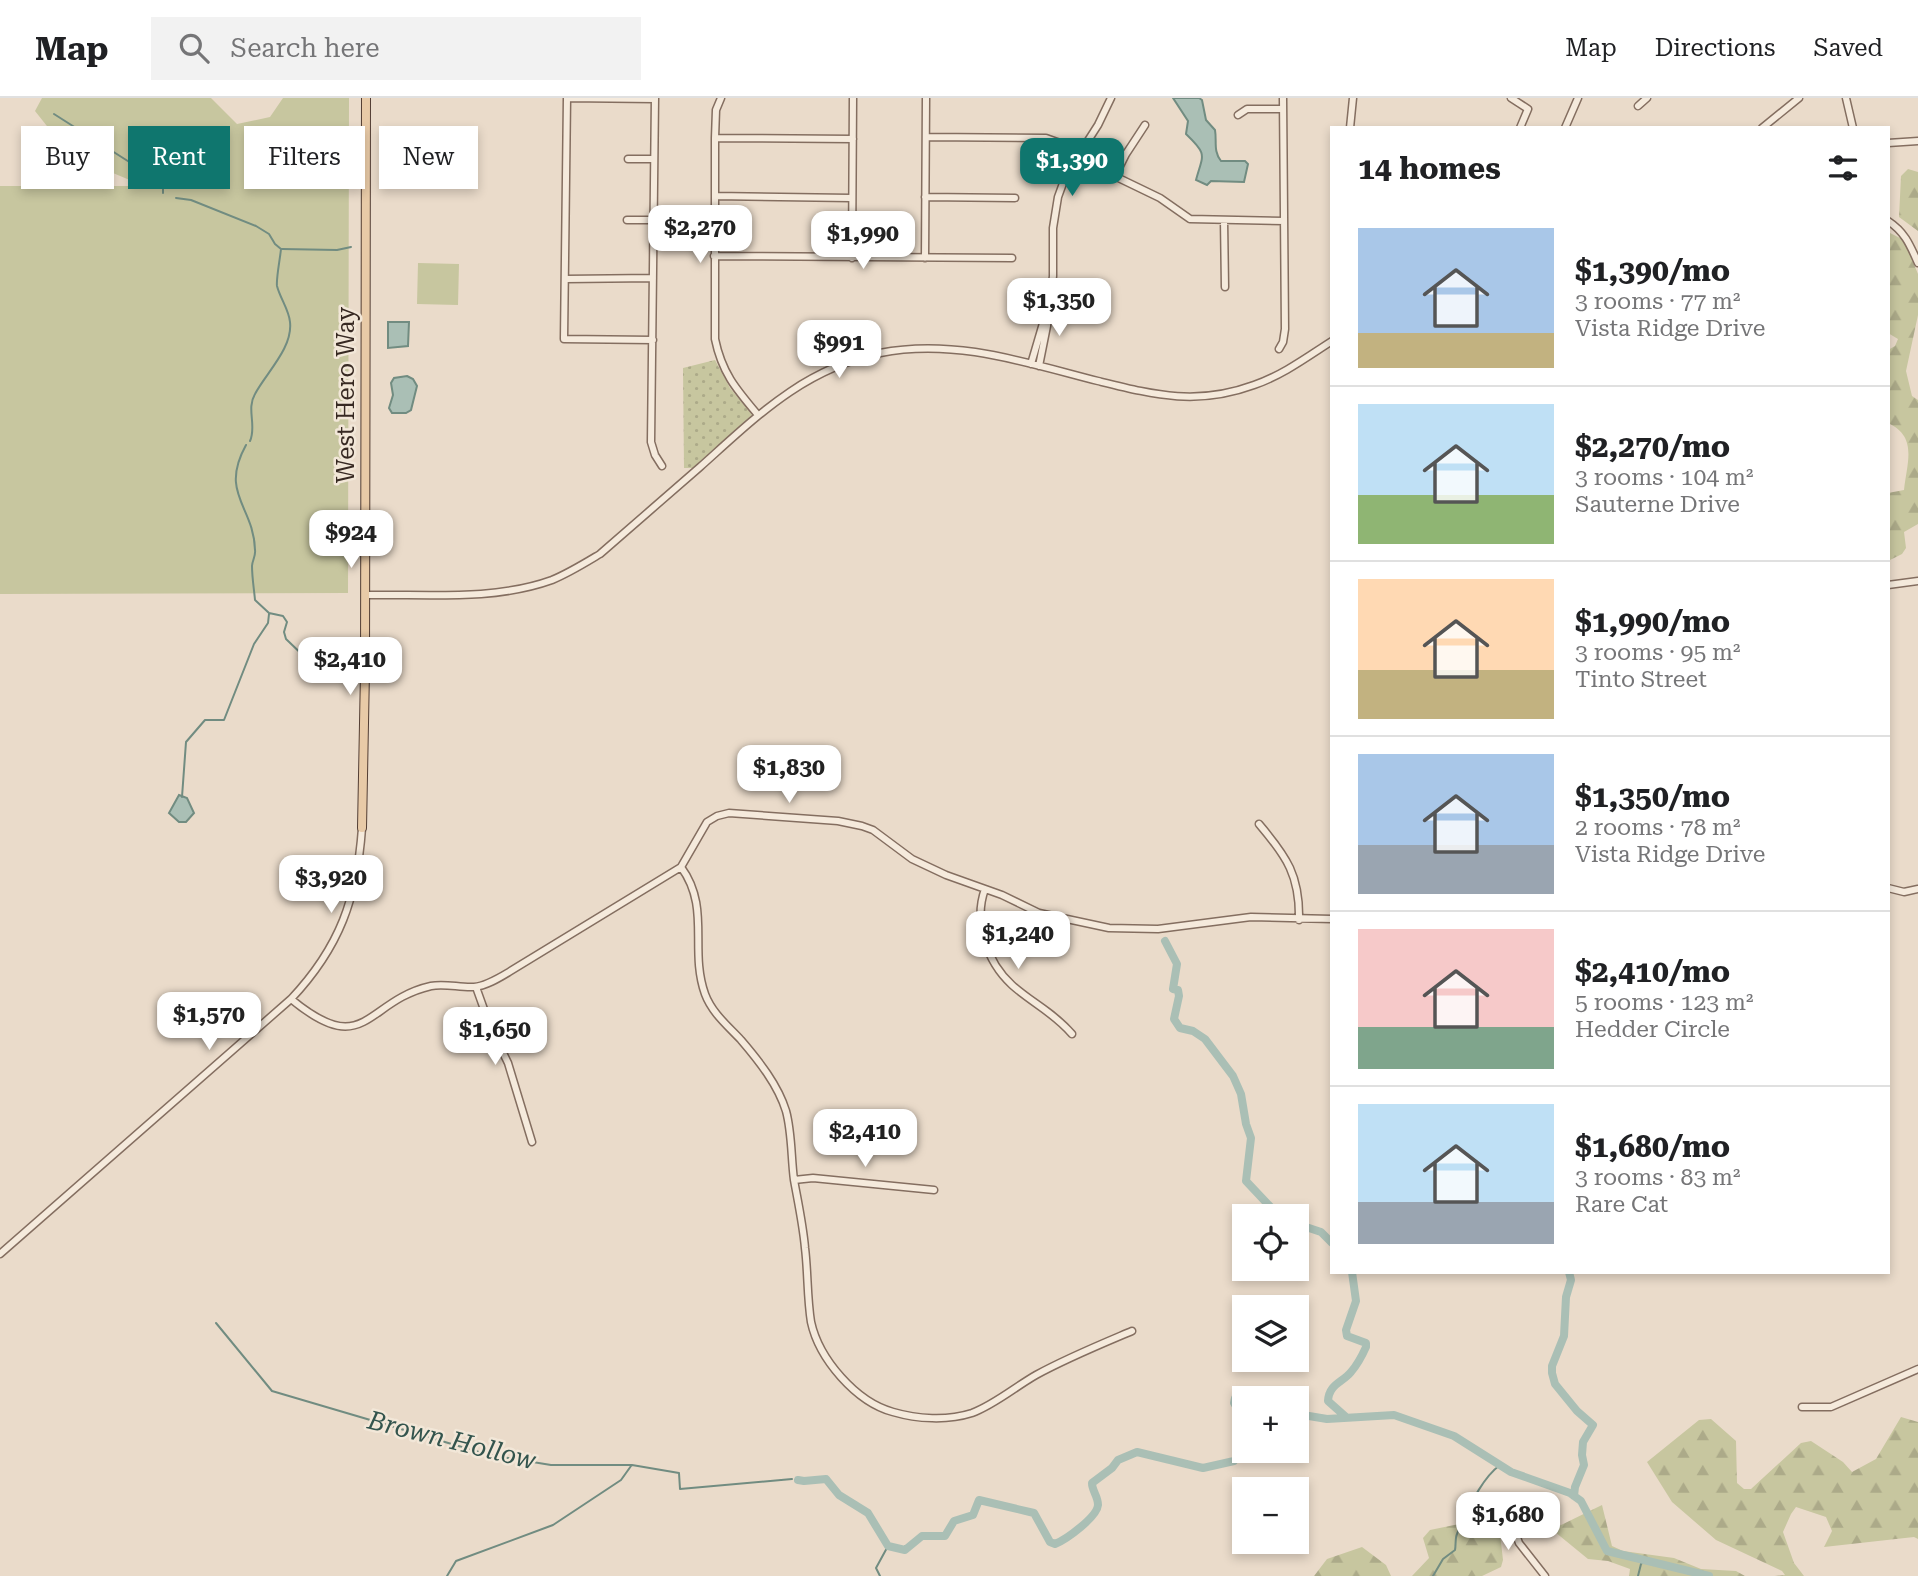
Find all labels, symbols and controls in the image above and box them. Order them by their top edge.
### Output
search box [151,17,641,80]
text: Map [35,29,109,68]
icon: search [175,29,213,67]
text: Search here [231,33,380,63]
text: Map [1565,34,1617,62]
text: Directions [1655,34,1775,62]
text: Saved [1813,34,1883,62]
chip: Buy [21,126,114,189]
chip: Rent [128,126,230,189]
chip: Filters [244,126,365,189]
chip: New [379,126,478,189]
pin: $1,390 [1015,139,1129,198]
text: $1,390 [1036,147,1108,174]
icon: filters [1824,149,1862,187]
text: 14 homes [1358,151,1501,186]
pin: $2,270 [643,206,757,265]
pin: $1,990 [806,212,920,271]
text: $2,270 [664,214,736,241]
text: $1,990 [827,220,899,247]
text: $1,390/mo [1575,253,1730,288]
icon: home [1414,256,1498,340]
pin: $1,350 [1002,278,1116,338]
text: $1,350 [1023,287,1095,314]
text: 3 rooms · 77 m² [1575,288,1741,315]
street label: West Hero Way [332,306,360,483]
text: Vista Ridge Drive [1575,315,1765,342]
pin: $991 [798,320,880,380]
text: $991 [813,329,865,356]
text: $2,270/mo [1575,429,1730,464]
icon: home [1414,432,1498,516]
text: 3 rooms · 104 m² [1575,464,1753,491]
text: Sauterne Drive [1575,491,1740,518]
pin: $924 [310,510,392,570]
text: $924 [325,519,377,546]
text: $1,990/mo [1575,604,1730,639]
icon: home [1414,607,1498,691]
pin: $2,410 [293,638,407,697]
text: 3 rooms · 95 m² [1575,639,1741,666]
text: $2,410 [314,646,386,673]
text: Tinto Street [1575,666,1707,693]
pin: $1,830 [732,746,846,805]
text: $1,830 [753,754,825,781]
text: $1,350/mo [1575,779,1730,814]
icon: home [1414,782,1498,866]
text: 2 rooms · 78 m² [1575,814,1741,841]
text: Vista Ridge Drive [1575,841,1765,868]
pin: $3,920 [274,856,388,915]
text: $3,920 [295,864,367,891]
pin: $1,240 [961,912,1075,971]
text: $1,240 [982,920,1054,947]
text: $2,410/mo [1575,954,1730,989]
icon: home [1414,957,1498,1041]
text: 5 rooms · 123 m² [1575,989,1753,1016]
pin: $1,570 [152,992,266,1052]
text: $1,570 [173,1001,245,1028]
pin: $1,650 [438,1007,552,1067]
text: $1,650 [459,1016,531,1043]
text: Hedder Circle [1575,1016,1730,1043]
pin: $2,410 [808,1110,922,1169]
text: $2,410 [829,1118,901,1145]
text: $1,680/mo [1575,1129,1730,1164]
icon: home [1414,1132,1498,1216]
text: 3 rooms · 83 m² [1575,1164,1741,1191]
text: Rare Cat [1575,1191,1668,1218]
map controls [1232,1204,1309,1554]
button: locate [1232,1204,1309,1281]
button: layers [1232,1295,1309,1372]
button: + [1232,1386,1309,1463]
water label: Brown Hollow [364,1404,540,1476]
button: − [1232,1477,1309,1554]
pin: $1,680 [1451,1492,1565,1552]
text: $1,680 [1472,1501,1544,1528]

